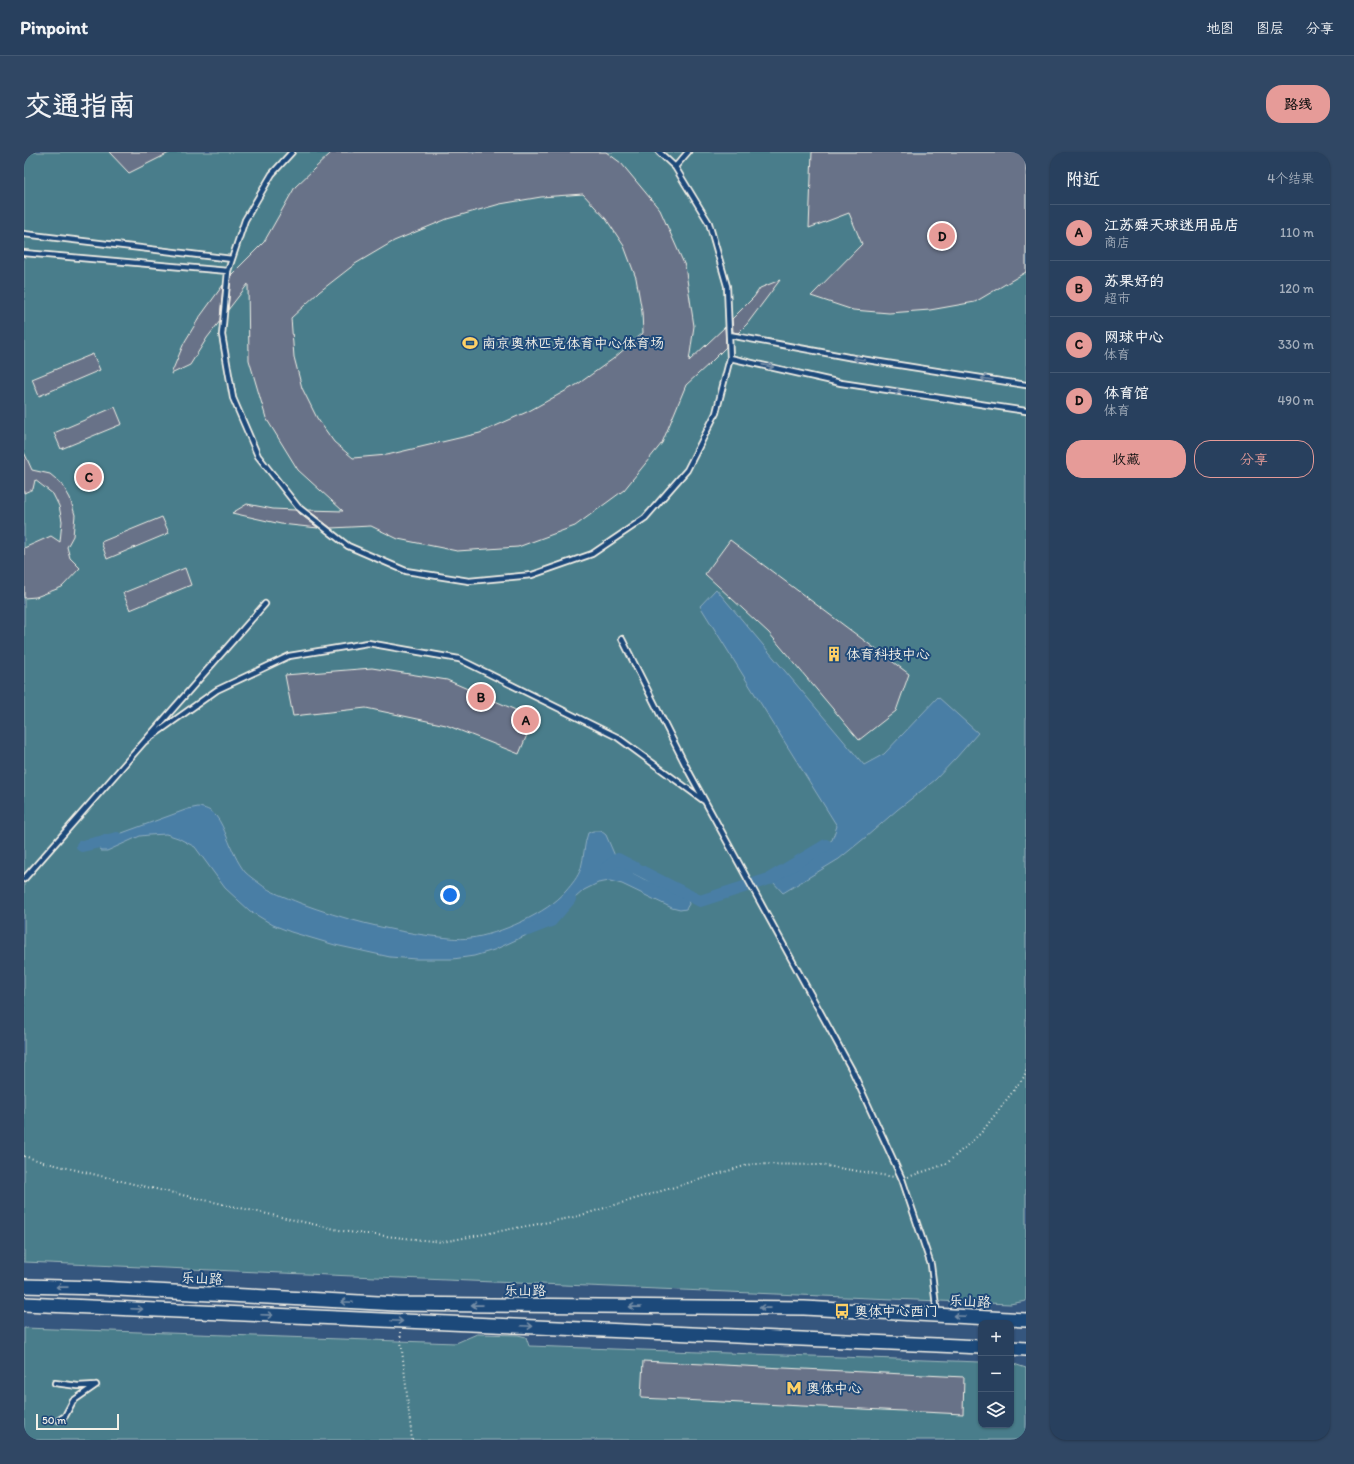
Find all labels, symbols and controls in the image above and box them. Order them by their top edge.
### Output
text: Pinpoint [20,16,88,39]
text: 地图 [1206,20,1234,37]
text: 图层 [1256,20,1284,37]
text: 分享 [1306,20,1334,37]
button: 路线 [1266,85,1330,123]
text: 交通指南 [24,88,136,122]
text: 附近 [1066,169,1100,189]
text: 4个结果 [1267,171,1314,186]
text: 江苏舜天球迷用品店 [1104,216,1239,234]
pin: D [929,221,955,251]
text: A [1075,225,1083,240]
text: 110 m [1280,225,1314,240]
text: 商店 [1104,235,1130,250]
text: 苏果好的 [1104,272,1164,290]
text: B [1075,281,1083,296]
text: 120 m [1279,281,1314,296]
text: 超市 [1104,291,1130,306]
text: 网球中心 [1104,328,1164,346]
sports icon: 南京奥林匹克体育中心体育场 [461,334,479,352]
place label: 南京奥林匹克体育中心体育场 [482,335,664,352]
text: C [1075,337,1083,352]
text: 330 m [1278,337,1314,352]
text: 体育 [1104,347,1130,362]
one-way arrow [853,355,866,363]
one-way arrow [761,363,774,371]
one-way arrow [981,375,994,383]
text: 体育馆 [1104,384,1149,402]
one-way arrow [888,387,901,395]
text: D [1075,393,1083,408]
text: 490 m [1278,393,1314,408]
text: 体育 [1104,403,1130,418]
button: 收藏 [1066,440,1186,478]
button: 分享 [1194,440,1314,478]
pin: C [76,462,102,492]
building icon: 体育科技中心 [825,645,843,663]
place label: 体育科技中心 [846,646,930,663]
pin: B [468,682,494,712]
pin: A [513,705,539,735]
your location [440,885,460,905]
street label: 乐山路 [181,1269,223,1288]
street label: 乐山路 [504,1282,546,1299]
one-way arrow [56,1283,69,1291]
street label: 乐山路 [949,1292,991,1311]
one-way arrow [341,1298,354,1305]
one-way arrow [471,1301,484,1309]
bus stop icon: 奥体中心西门 [833,1302,851,1320]
one-way arrow [629,1303,642,1311]
place label: 奥体中心西门 [854,1303,938,1320]
one-way arrow [759,1304,772,1312]
one-way arrow [130,1306,143,1313]
one-way arrow [260,1311,273,1319]
one-way arrow [953,1313,966,1320]
one-way arrow [390,1317,403,1324]
map controls [978,1320,1014,1428]
button: + [978,1320,1014,1356]
one-way arrow [520,1323,533,1330]
button: − [978,1356,1014,1392]
metro station icon: 奥体中心 [785,1379,803,1397]
place label: 奥体中心 [806,1380,862,1397]
button: layers [978,1392,1014,1428]
scale bar [36,1412,119,1431]
text: 50 m [42,1414,66,1427]

